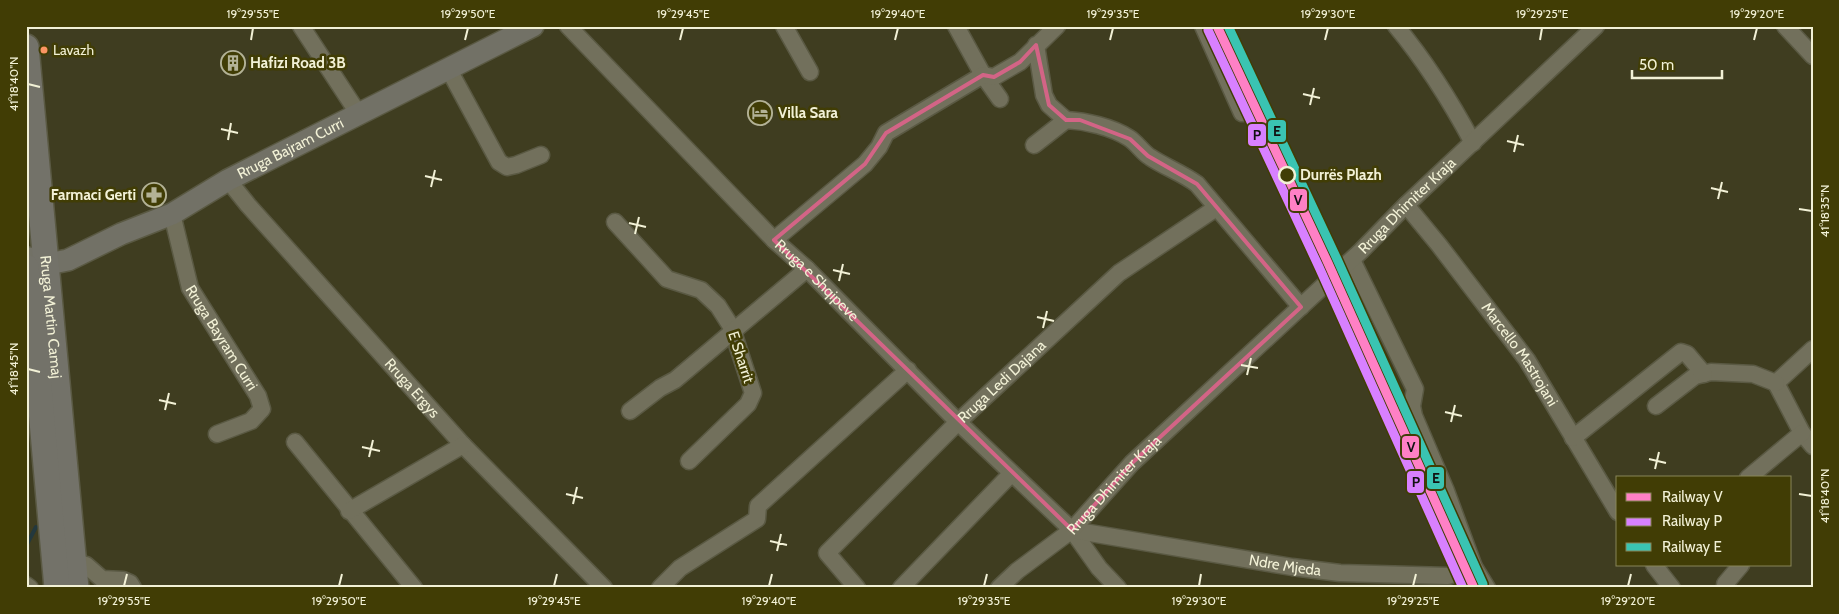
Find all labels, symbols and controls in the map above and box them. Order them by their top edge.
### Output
text: 19°29'55"E [227,6,280,21]
text: 19°29'50"E [441,6,496,21]
text: 19°29'45"E [656,6,710,21]
text: 19°29'40"E [871,6,926,21]
text: 19°29'35"E [1087,6,1140,21]
text: 19°29'30"E [1301,6,1356,21]
text: 19°29'25"E [1516,6,1569,21]
text: 19°29'20"E [1730,6,1785,21]
place label: Lavazh [53,41,94,59]
marker: Lavazh [39,45,49,55]
scale bar [1632,48,1722,80]
building icon: Hafizi Road 3B [220,50,246,76]
place label: Hafizi Road 3B [250,54,346,72]
text: 50 m [1639,56,1674,74]
text: 41°18'40"N [6,57,21,112]
hotel icon: Villa Sara [747,100,773,126]
place label: Villa Sara [778,104,839,122]
street label: Rruga Bajram Curri [234,114,347,183]
line badge: E [1267,119,1287,143]
text: E [1273,122,1281,140]
line badge: P [1247,123,1267,147]
text: P [1253,126,1262,144]
street label: Rruga Dhimiter Kraja [1354,153,1460,257]
marker: Durrës Plazh [1278,166,1296,184]
place label: Durrës Plazh [1300,166,1382,184]
pharmacy icon: Farmaci Gerti [141,182,167,208]
text: 41°18'35"N [1817,185,1832,237]
place label: Farmaci Gerti [51,186,136,204]
line badge: V [1289,188,1308,212]
text: V [1294,191,1303,209]
street label: Rruga e Shqipeve [771,236,863,325]
street label: Rruga Martin Camaj [36,254,66,379]
street label: Rruga Bayram Curri [181,282,261,394]
street label: Marcello Mastrojani [1477,299,1562,410]
street label: E Sharrit [724,329,758,385]
street label: Rruga Ledi Dajana [954,336,1050,427]
text: 41°18'45"N [6,342,21,396]
street label: Rruga Ergys [381,355,443,422]
street label: Rruga Dhimiter Kraja [1063,431,1166,538]
line badge: V [1401,435,1420,459]
text: V [1407,438,1416,456]
line badge: E [1426,466,1445,490]
text: E [1432,469,1440,487]
text: 41°18'40"N [1817,469,1832,524]
line badge: P [1406,470,1425,494]
text: P [1412,473,1421,491]
legend [1616,476,1792,566]
text: Railway V [1662,488,1723,506]
text: Railway P [1662,512,1722,530]
text: Railway E [1662,538,1722,556]
street label: Ndre Mjeda [1248,551,1323,580]
text: 19°29'55"E [98,593,151,608]
text: 19°29'50"E [312,593,367,608]
text: 19°29'45"E [527,593,581,608]
text: 19°29'40"E [742,593,797,608]
text: 19°29'35"E [958,593,1011,608]
text: 19°29'30"E [1172,593,1227,608]
text: 19°29'25"E [1387,593,1440,608]
text: 19°29'20"E [1601,593,1656,608]

